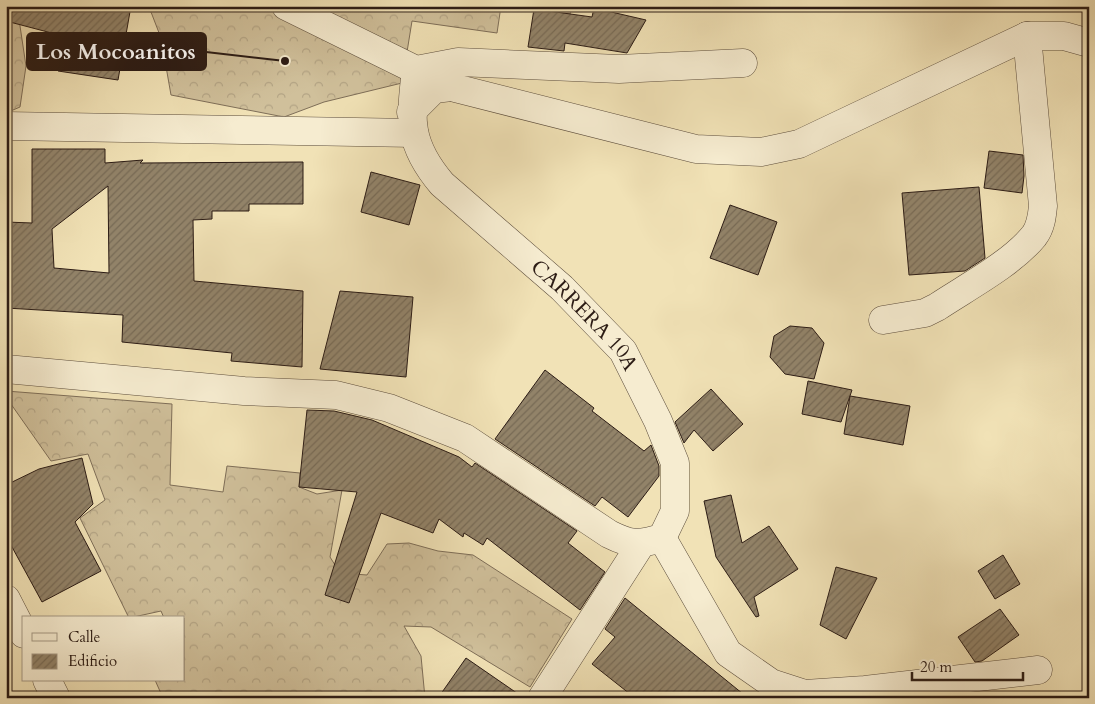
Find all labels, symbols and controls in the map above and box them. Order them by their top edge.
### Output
callout: Los Mocoanitos [27,33,206,70]
text: Los Mocoanitos [36,37,196,67]
street label: CARRERA 10A [524,253,644,376]
legend [22,616,185,682]
text: Calle [68,627,101,647]
scale bar [912,649,1024,681]
text: Edificio [68,651,117,671]
text: 20 m [920,657,952,677]

